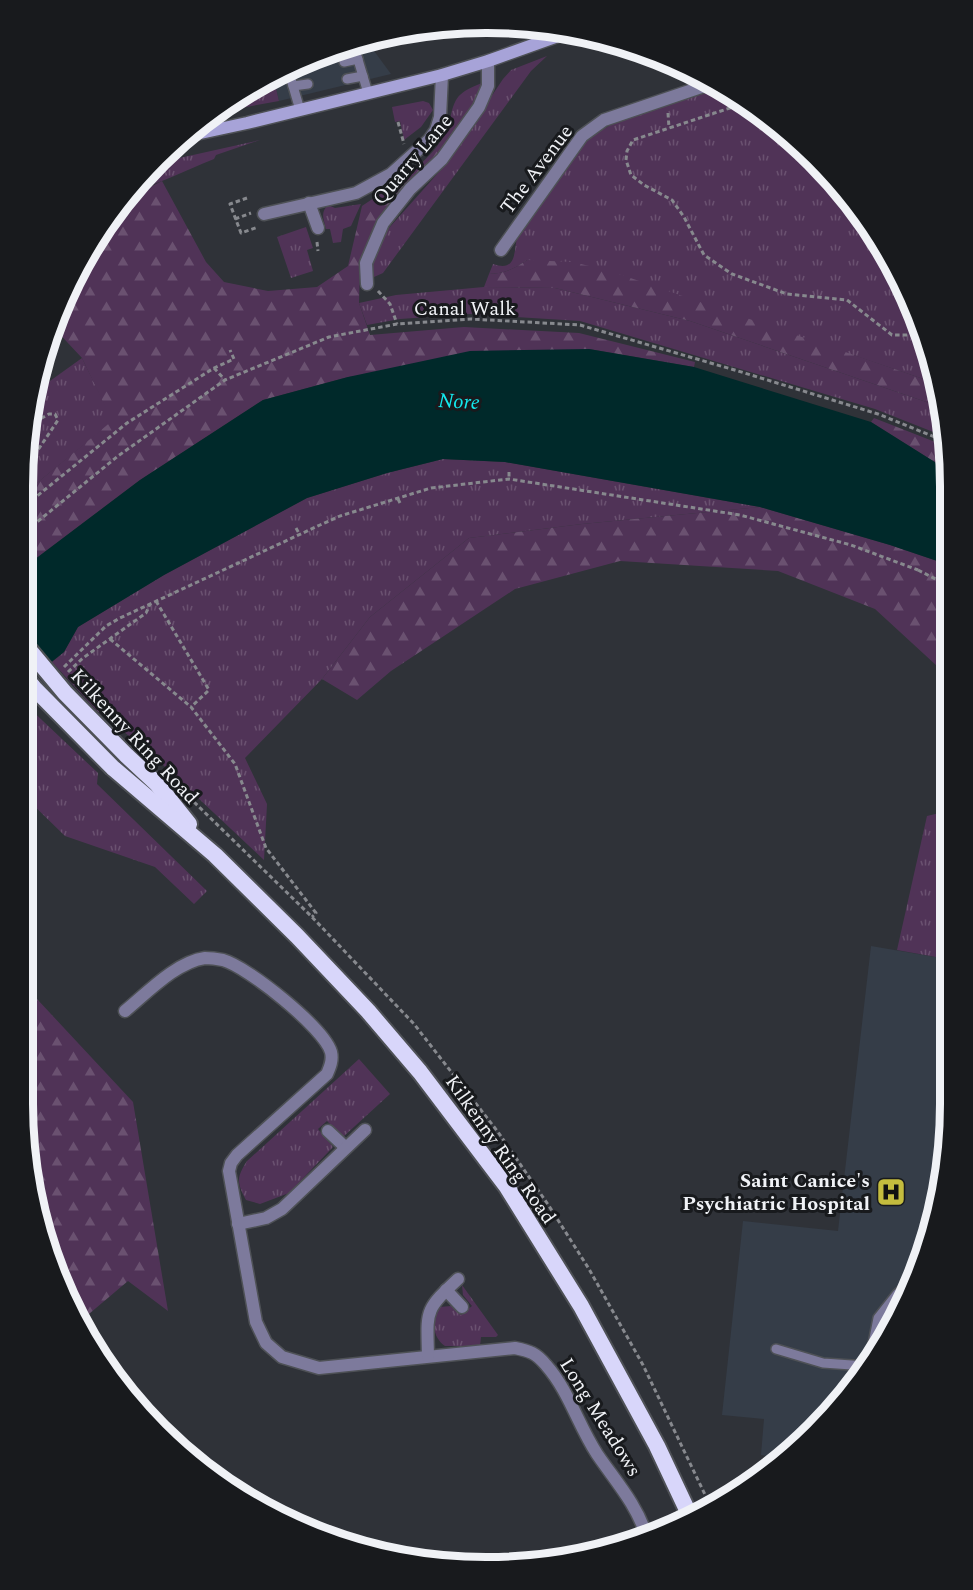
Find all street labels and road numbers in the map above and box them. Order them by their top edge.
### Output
street label: Quarry Lane [365,107,460,212]
street label: The Avenue [493,118,581,221]
street label: Canal Walk [414,294,516,324]
street label: Kilkenny Ring Road [63,662,205,811]
street label: Kilkenny Ring Road [437,1069,563,1230]
street label: Long Meadows [552,1352,649,1483]

